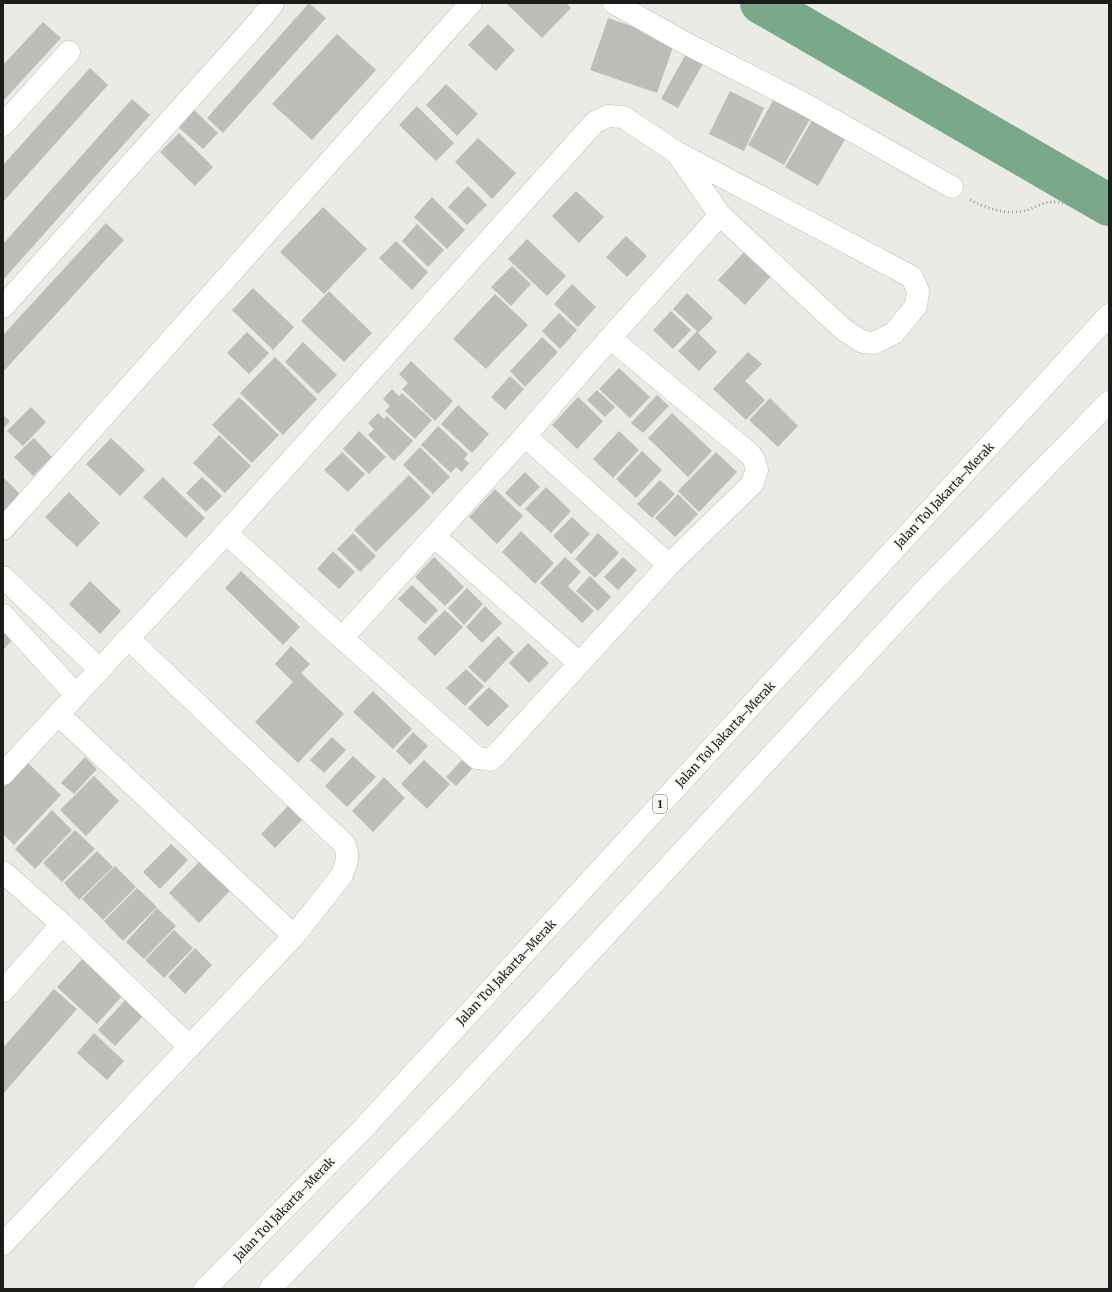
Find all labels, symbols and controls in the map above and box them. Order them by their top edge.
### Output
street label: Jalan Tol Jakarta–Merak [890,439,997,552]
street label: Jalan Tol Jakarta–Merak [671,678,778,791]
road number: 1 [653,795,667,813]
street label: Jalan Tol Jakarta–Merak [452,916,559,1029]
street label: Jalan Tol Jakarta–Merak [230,1153,338,1265]

